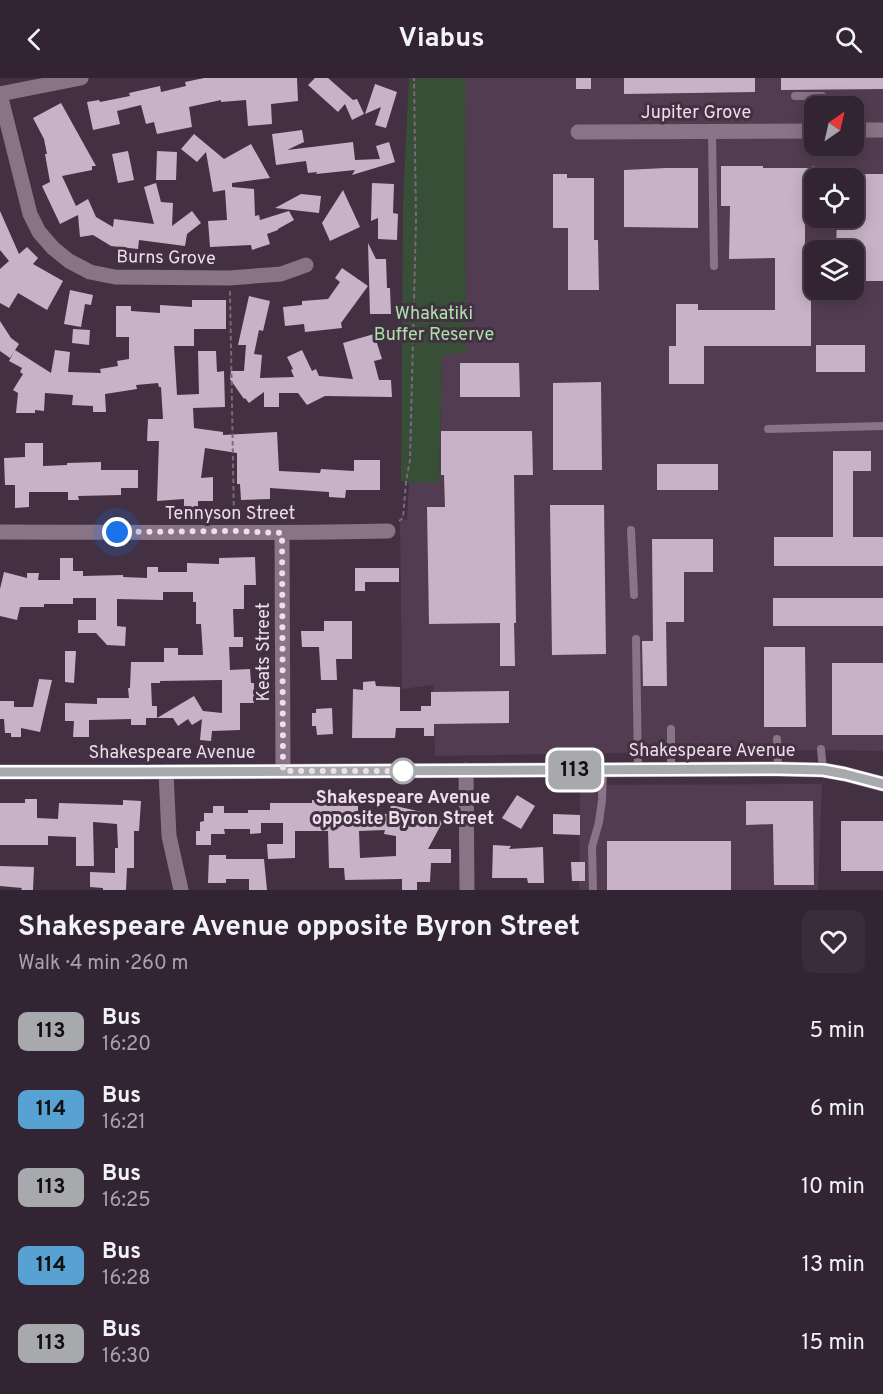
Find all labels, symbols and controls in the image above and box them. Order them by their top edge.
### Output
text: Viabus [399,22,484,56]
icon: back [18,23,51,56]
icon: search [832,23,865,56]
north arrow [804,96,864,156]
map controls [804,96,864,300]
street label: Jupiter Grove [641,102,751,125]
button: locate [804,168,864,228]
button: layers [804,240,864,300]
street label: Burns Grove [116,246,216,271]
park label: Whakatiki Buffer Reserve [374,303,494,347]
street label: Tennyson Street [165,503,295,526]
your location [102,517,132,547]
street label: Keats Street [253,602,276,702]
street label: Shakespeare Avenue [628,740,796,763]
street label: Shakespeare Avenue [88,742,256,765]
line badge: 113 [540,750,610,790]
text: 113 [560,757,590,784]
marker: Shakespeare Avenue opposite Byron Street [390,758,416,784]
place label: Shakespeare Avenue opposite Byron Street [312,787,494,831]
text: Shakespeare Avenue opposite Byron Street [18,910,580,946]
button: heart [802,910,865,973]
text: Walk · 4 min · 260 m [18,951,189,977]
text: Bus [102,1005,141,1032]
text: 113 [36,1018,66,1045]
text: 5 min [810,1018,865,1045]
text: 16:20 [102,1032,151,1058]
text: Bus [102,1083,141,1110]
text: 114 [36,1096,66,1123]
text: 6 min [810,1096,865,1123]
text: 16:21 [102,1110,146,1136]
text: Bus [102,1161,141,1188]
text: 113 [36,1174,66,1201]
text: 10 min [801,1174,865,1201]
text: 16:25 [102,1188,151,1214]
text: Bus [102,1239,141,1266]
text: 114 [36,1252,66,1279]
text: 13 min [802,1252,865,1279]
text: 16:28 [102,1266,150,1292]
text: Bus [102,1317,141,1344]
text: 113 [36,1330,66,1357]
text: 15 min [801,1330,865,1357]
text: 16:30 [102,1344,151,1370]

